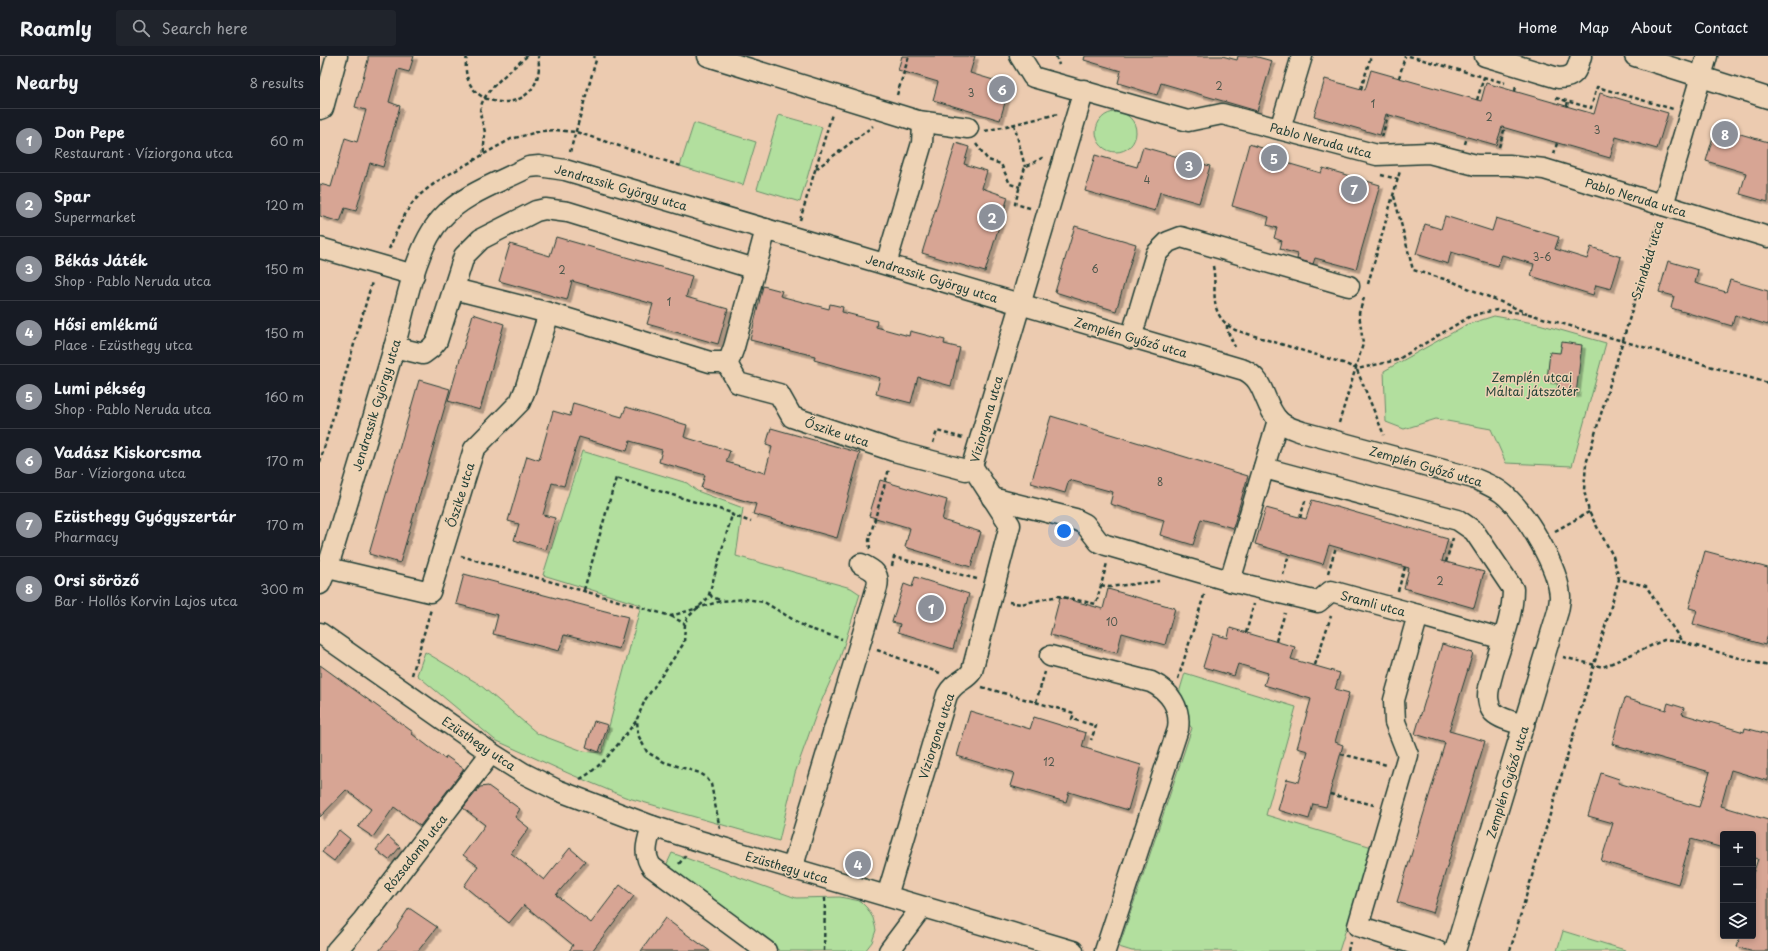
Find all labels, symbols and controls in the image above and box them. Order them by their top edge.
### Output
search box [116,10,396,46]
text: Roamly [20,14,92,42]
text: Search here [162,16,248,39]
icon: search [130,17,152,39]
text: Home [1518,17,1557,38]
text: Map [1579,17,1609,38]
text: About [1631,17,1672,38]
text: Contact [1694,17,1748,38]
text: Nearby [16,69,78,95]
text: 8 results [250,73,304,92]
pin: 6 [989,74,1015,104]
house number: 2 [1215,78,1223,93]
house number: 3 [968,85,974,100]
house number: 1 [1371,96,1375,111]
house number: 2 [1485,109,1493,124]
street label: Pablo Neruda utca [1268,118,1375,162]
pin: 8 [1712,119,1738,149]
text: Don Pepe [54,120,125,143]
house number: 3 [1594,122,1600,137]
text: 1 [26,131,32,150]
text: 60 m [270,131,304,150]
text: Restaurant · Víziorgona utca [54,143,233,162]
pin: 5 [1261,143,1287,173]
pin: 3 [1176,150,1202,180]
street label: Jendrassik György utca [552,159,690,215]
house number: 4 [1144,172,1151,187]
street label: Pablo Neruda utca [1583,173,1689,221]
pin: 7 [1341,174,1367,204]
text: Spar [54,184,90,207]
text: 2 [24,195,34,214]
text: 120 m [265,195,304,214]
pin: 2 [979,202,1005,232]
text: Supermarket [54,207,136,226]
street label: Szindbád utca [1626,218,1668,302]
text: Békás Játék [54,248,148,271]
street label: Jendrassik György utca [864,249,1001,307]
house number: 3-6 [1533,249,1551,264]
text: 3 [25,259,33,278]
text: 150 m [265,259,304,278]
house number: 6 [1091,261,1099,276]
house number: 2 [558,262,566,277]
text: Shop · Pablo Neruda utca [54,271,211,290]
house number: 1 [667,294,671,309]
text: Hősi emlékmű [54,312,158,335]
street label: Zemplén Győző utca [1072,312,1190,362]
text: 4 [25,323,33,342]
text: 150 m [265,323,304,342]
text: Place · Ezüsthegy utca [54,335,193,354]
street label: Jendrassik György utca [347,336,405,473]
park label: Zemplén utcai Máltai játszótér [1486,368,1579,400]
street label: Víziorgona utca [965,373,1007,465]
text: Lumi pékség [54,376,146,399]
text: 5 [25,387,33,406]
text: 160 m [265,387,304,406]
text: Shop · Pablo Neruda utca [54,399,211,418]
street label: Őszike utca [802,413,872,451]
text: Vadász Kiskorcsma [54,440,202,463]
street label: Zemplén Győző utca [1367,441,1485,491]
text: 6 [24,451,34,470]
text: 170 m [266,451,304,470]
street label: Őszike utca [442,460,479,530]
text: Bar · Víziorgona utca [54,463,186,482]
house number: 8 [1157,474,1163,489]
text: Ezüsthegy Gyógyszertár [54,504,236,527]
text: 7 [25,515,33,534]
text: 170 m [266,515,304,534]
your location [1054,521,1074,541]
text: Pharmacy [54,527,119,546]
text: Orsi söröző [54,568,139,591]
house number: 2 [1436,573,1444,588]
text: 8 [25,579,33,598]
text: 300 m [260,579,304,598]
street label: Sramli utca [1338,586,1408,620]
text: Bar · Hollós Korvin Lajos utca [54,591,238,610]
pin: 1 [918,593,944,623]
house number: 10 [1106,614,1118,629]
street label: Víziorgona utca [914,690,959,781]
street label: Ezüsthegy utca [438,712,520,775]
street label: Zemplén Győző utca [1481,723,1533,840]
house number: 12 [1043,754,1055,769]
street label: Rózsadomb utca [379,810,451,896]
map controls [1720,831,1756,939]
button: + [1720,831,1756,867]
street label: Ezüsthegy utca [743,847,831,888]
pin: 4 [845,849,871,879]
button: − [1720,867,1756,903]
button: layers [1720,903,1756,939]

